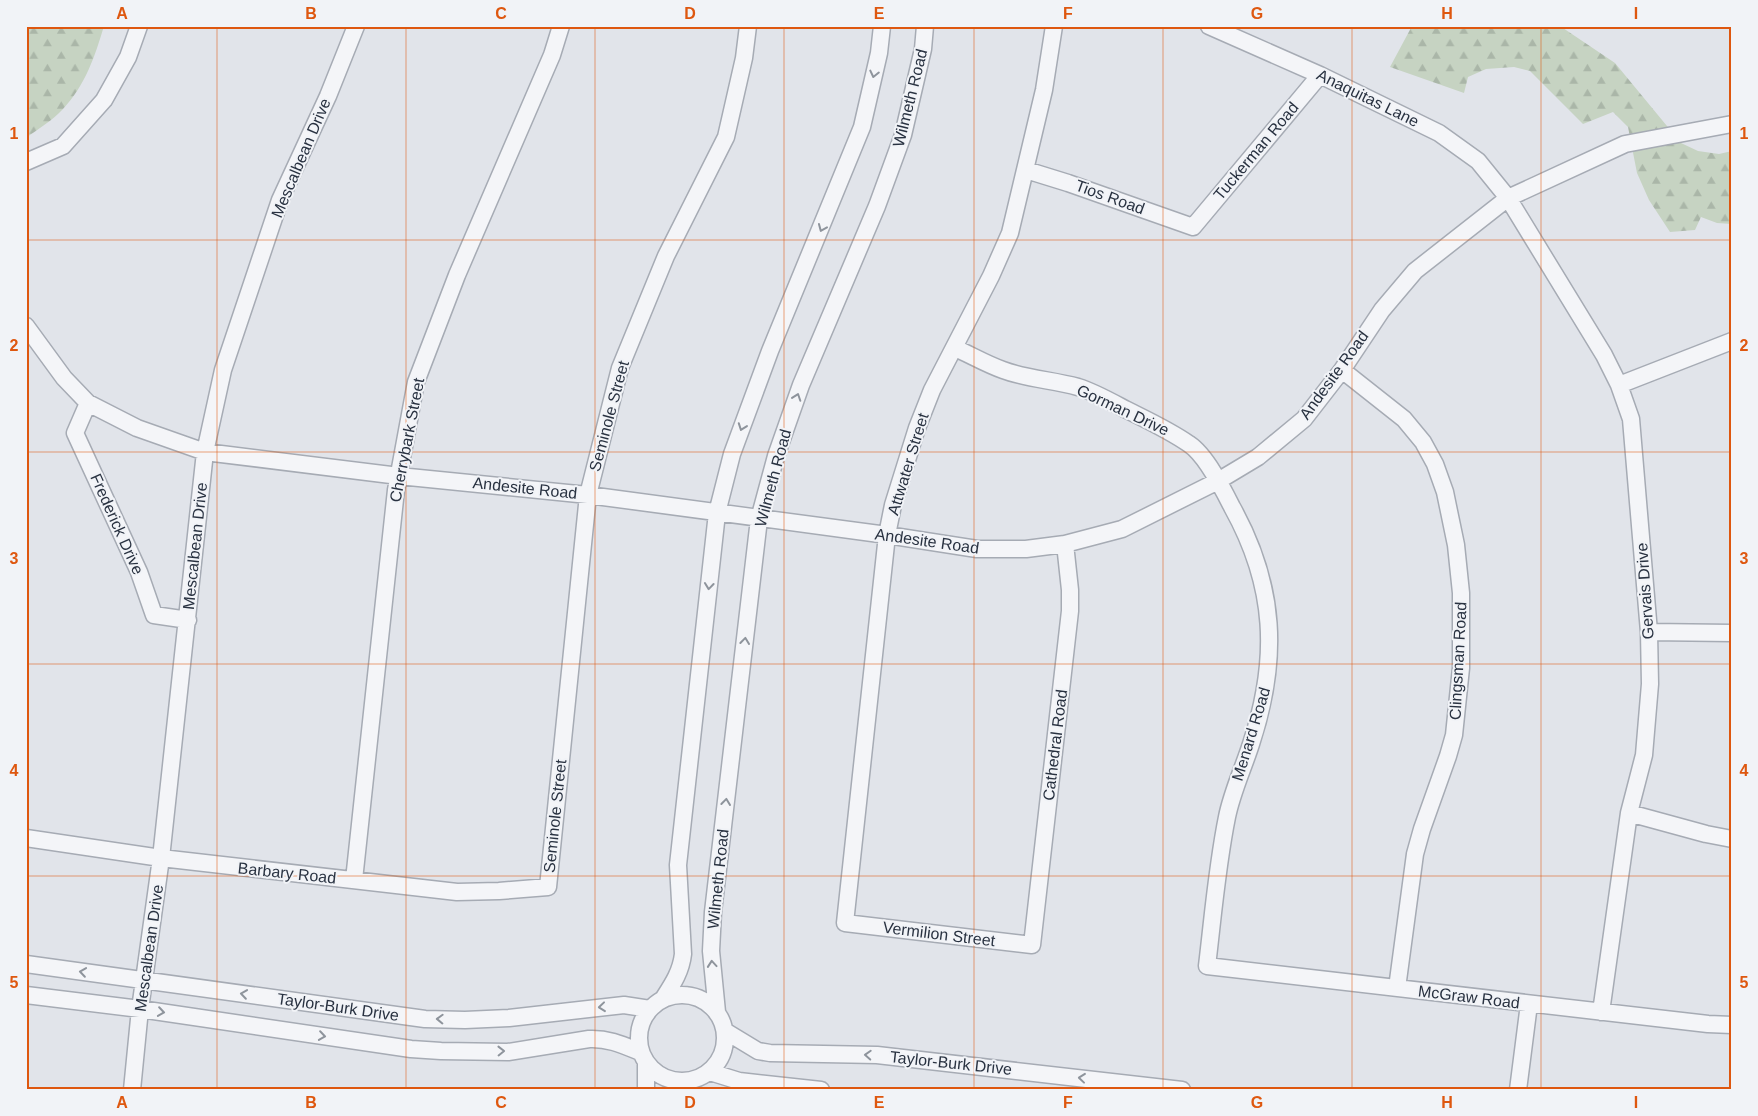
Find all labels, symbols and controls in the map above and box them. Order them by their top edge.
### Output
text: A [116,5,128,22]
text: B [305,5,317,22]
text: C [495,5,507,22]
text: D [684,5,696,22]
text: E [874,5,885,22]
text: F [1063,5,1073,22]
text: G [1251,5,1263,22]
text: H [1441,5,1453,22]
text: I [1634,5,1638,22]
street label: Wilmeth Road [890,47,930,149]
street label: Anaquitas Lane [1314,66,1422,130]
one-way arrow [869,70,880,79]
street label: Mescalbean Drive [268,96,334,220]
street label: Tuckerman Road [1210,99,1302,203]
text: 1 [10,125,19,142]
text: 1 [1740,125,1749,142]
street label: Tios Road [1073,177,1147,217]
one-way arrow [818,223,828,232]
street label: Andesite Road [1296,328,1372,422]
text: 2 [10,337,19,354]
text: 2 [1740,337,1749,354]
street label: Seminole Street [586,358,632,473]
street label: Cherrybark Street [387,376,427,504]
street label: Gorman Drive [1074,381,1172,439]
one-way arrow [791,393,801,402]
street label: Attwater Street [884,410,932,517]
one-way arrow [738,422,748,431]
street label: Wilmeth Road [752,427,794,529]
street label: Frederick Drive [87,471,147,577]
street label: Andesite Road [472,474,578,502]
street label: Mescalbean Drive [180,481,210,611]
street label: Andesite Road [874,525,980,557]
street label: Gervais Drive [1633,542,1657,640]
text: 3 [10,550,19,567]
text: 3 [1740,550,1749,567]
one-way arrow [704,582,715,590]
street label: Clingsman Road [1446,601,1470,721]
one-way arrow [739,636,750,644]
street label: Menard Road [1229,685,1273,783]
street label: Cathedral Road [1040,688,1070,802]
street label: Seminole Street [541,758,569,873]
text: 4 [10,762,19,779]
text: 4 [1740,762,1749,779]
one-way arrow [720,798,731,806]
street label: Wilmeth Road [704,828,732,930]
street label: Barbary Road [237,859,337,887]
street label: Mescalbean Drive [132,883,166,1013]
street label: Vermilion Street [882,919,997,949]
one-way arrow [707,959,718,967]
one-way arrow [79,967,87,978]
text: 5 [10,974,19,991]
text: 5 [1740,974,1749,991]
street label: McGraw Road [1417,982,1521,1012]
one-way arrow [240,989,248,1000]
street label: Taylor-Burk Drive [276,990,400,1024]
one-way arrow [598,1001,606,1012]
one-way arrow [157,1007,166,1017]
one-way arrow [436,1014,444,1025]
one-way arrow [318,1030,326,1041]
one-way arrow [497,1046,505,1057]
street label: Taylor-Burk Drive [889,1048,1013,1078]
one-way arrow [864,1049,872,1060]
one-way arrow [1078,1073,1086,1084]
text: A [116,1094,128,1111]
text: B [305,1094,317,1111]
text: C [495,1094,507,1111]
text: D [684,1094,696,1111]
text: E [874,1094,885,1111]
text: F [1063,1094,1073,1111]
text: G [1251,1094,1263,1111]
text: H [1441,1094,1453,1111]
text: I [1634,1094,1638,1111]

